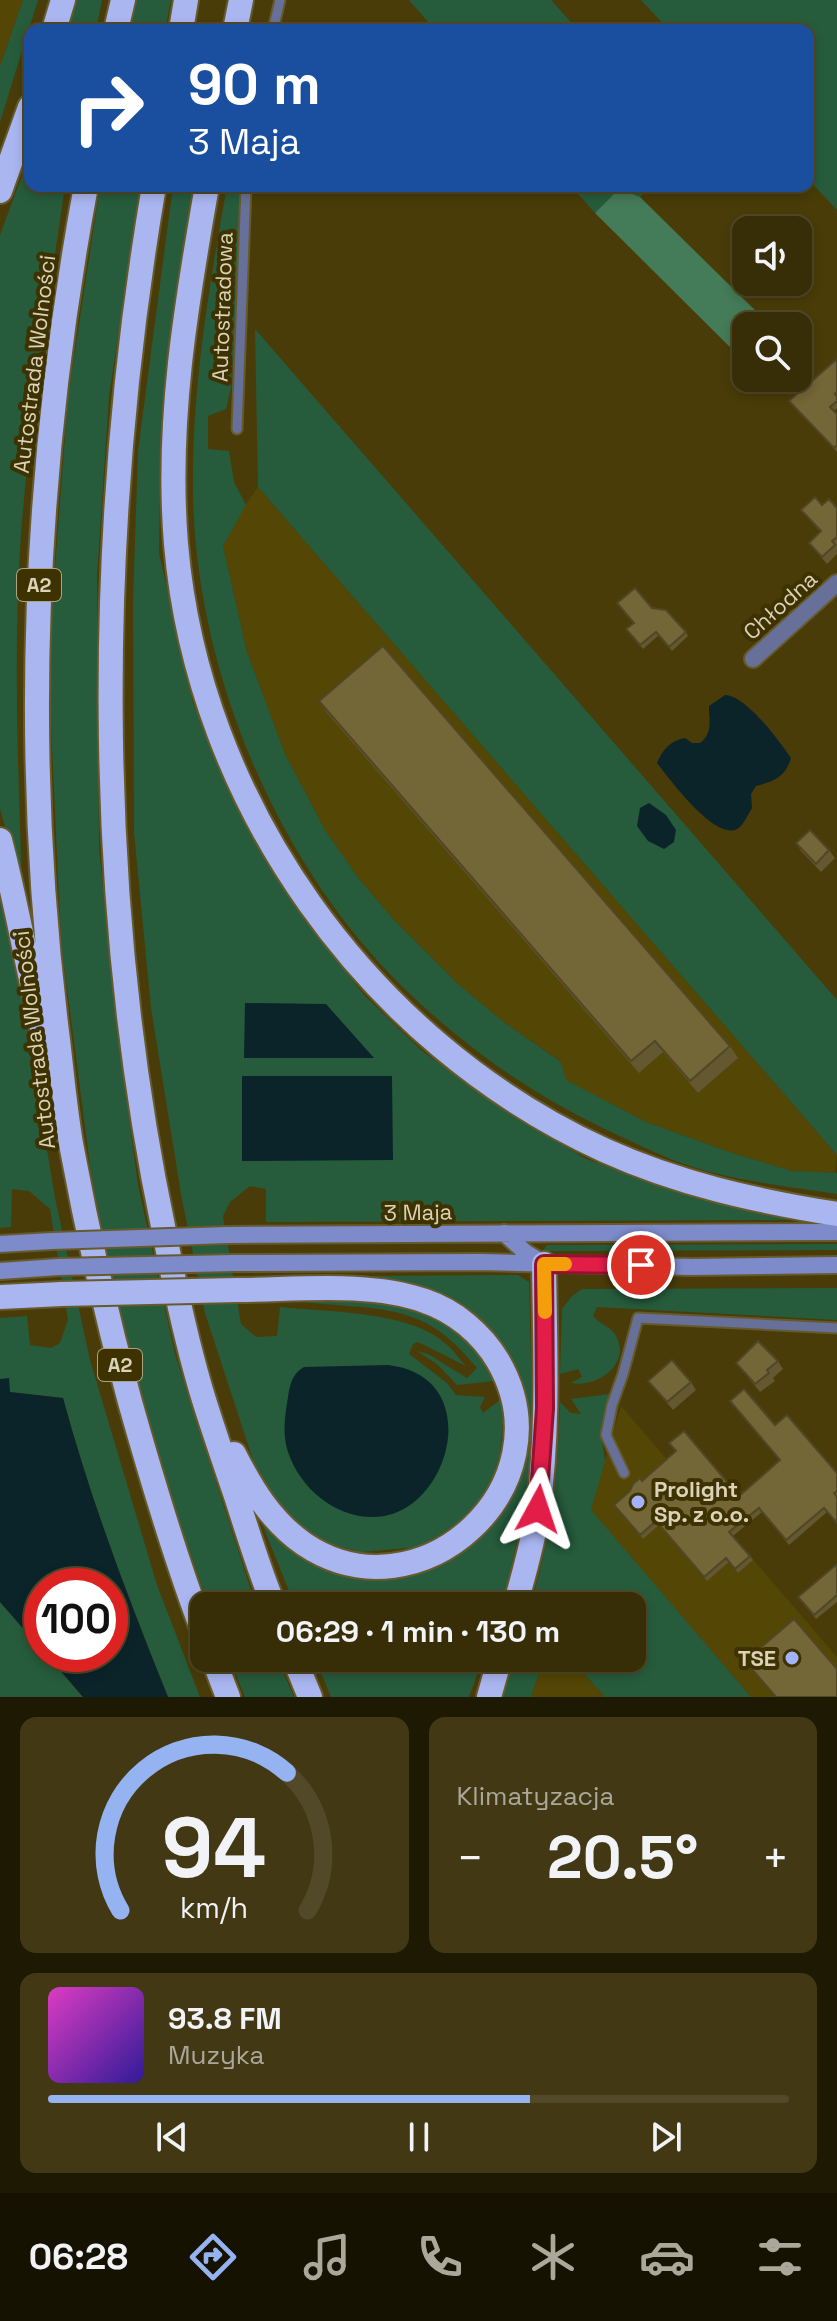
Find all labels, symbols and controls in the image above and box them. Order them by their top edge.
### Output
text: 90 m [188,49,321,120]
icon: right [56,56,160,160]
text: 3 Maja [188,119,300,165]
map controls [732,216,812,392]
button: sound [732,216,812,296]
street label: Autostradowa [205,231,239,382]
street label: Autostrada Wolności [7,253,61,475]
button: search [732,312,812,392]
street label: Chłodna [737,564,823,645]
road number: A2 [17,569,61,601]
street label: Autostrada Wolności [7,929,61,1151]
street label: 3 Maja [383,1197,453,1227]
pin [607,1231,675,1299]
icon: arrive [619,1243,663,1287]
road number: A2 [98,1349,142,1381]
position arrow [496,1467,580,1551]
place label: Prolight Sp. z o.o. [654,1475,749,1528]
marker: Prolight Sp. z o.o. [629,1493,647,1511]
speed limit sign: 100 [24,1568,128,1672]
text: 06:29 · 1 min · 130 m [276,1612,560,1651]
place label: TSE [738,1644,776,1672]
marker: TSE [783,1649,801,1667]
text: Klimatyzacja [457,1779,614,1813]
text: 94 [162,1795,266,1901]
text: 20.5° [547,1819,698,1896]
text: − [457,1830,484,1886]
text: + [762,1830,789,1886]
text: km/h [180,1890,248,1926]
text: 93.8 FM [168,1999,282,2038]
text: Muzyka [168,2038,265,2072]
icon: previous [150,2115,194,2159]
icon: pause [397,2115,441,2159]
icon: next [644,2115,688,2159]
icon: directions [185,2229,241,2285]
icon: music [299,2229,355,2285]
icon: phone [412,2229,468,2285]
icon: climate [525,2229,581,2285]
icon: car [639,2229,695,2285]
icon: filters [752,2229,808,2285]
text: 06:28 [29,2234,128,2280]

